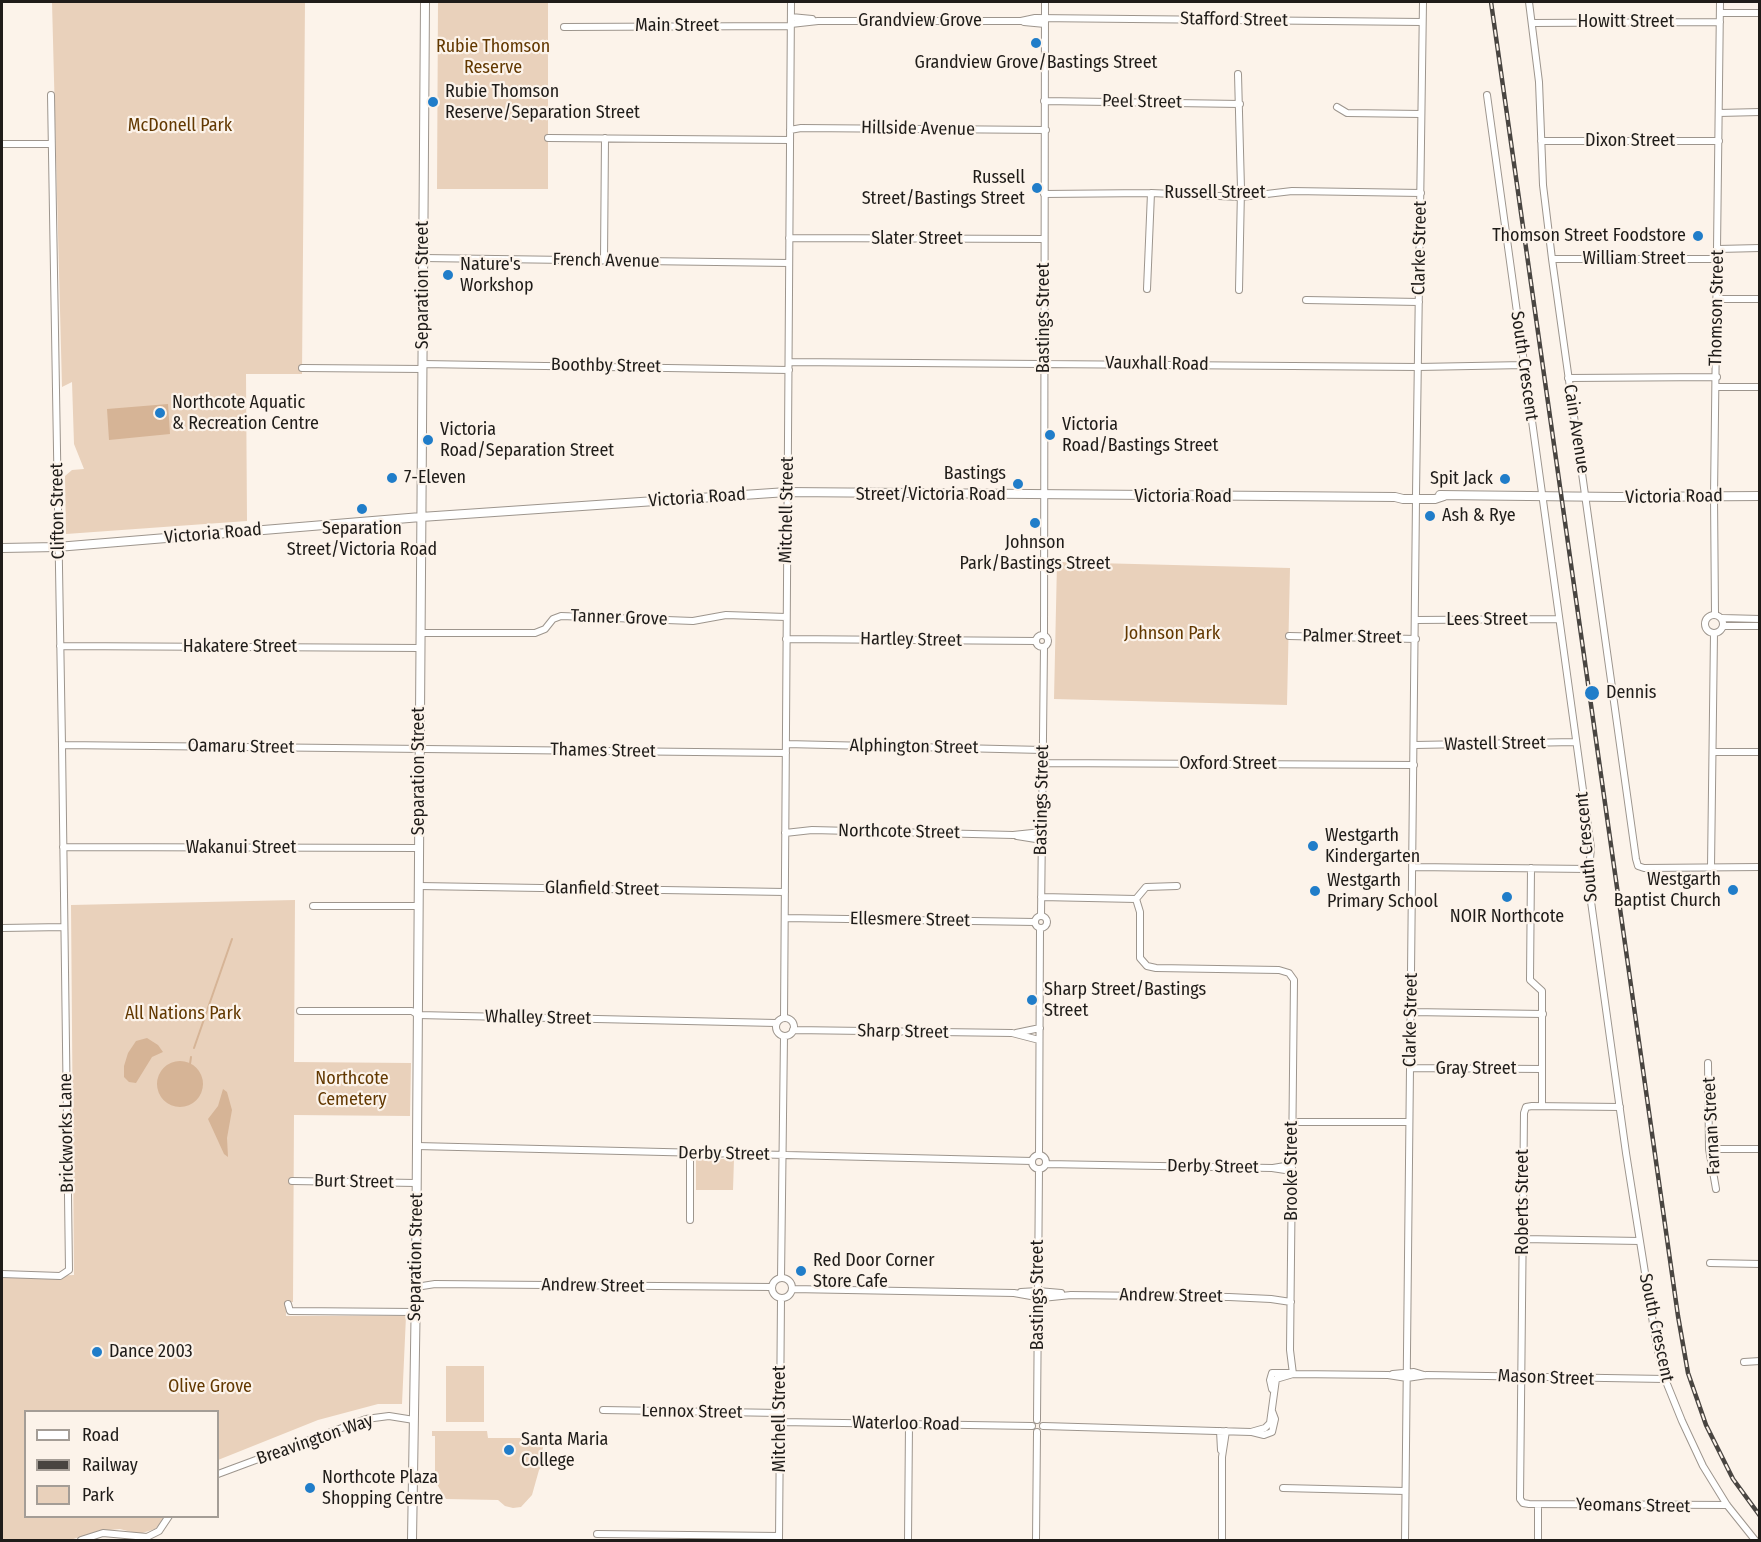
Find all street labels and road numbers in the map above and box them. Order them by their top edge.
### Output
street label: Stafford Street [1180,8,1288,32]
street label: Grandview Grove [858,10,982,32]
street label: Howitt Street [1578,11,1674,33]
street label: Main Street [635,15,719,37]
street label: Peel Street [1102,91,1182,113]
street label: Hillside Avenue [861,117,975,141]
street label: Dixon Street [1585,130,1675,152]
street label: Russell Street [1164,182,1266,204]
street label: Clarke Street [1408,201,1432,295]
street label: Separation Street [412,221,434,349]
street label: Slater Street [871,228,963,250]
street label: William Street [1582,248,1686,270]
street label: French Avenue [552,249,660,273]
street label: Thomson Street [1705,250,1729,366]
street label: Bastings Street [1033,263,1055,373]
street label: South Crescent [1506,310,1542,422]
street label: Vauxhall Road [1105,352,1209,376]
street label: Boothby Street [551,354,661,378]
street label: Cain Avenue [1558,383,1594,475]
street label: Mitchell Street [775,456,799,564]
street label: Clifton Street [46,462,70,560]
street label: Victoria Road [648,484,746,512]
street label: Victoria Road [1625,485,1723,509]
street label: Victoria Road [1134,486,1232,508]
street label: Victoria Road [163,519,263,549]
street label: Tanner Grove [570,606,668,630]
street label: Lees Street [1446,609,1528,631]
street label: Palmer Street [1302,625,1402,649]
street label: Hartley Street [860,628,962,652]
street label: Hakatere Street [183,636,297,658]
street label: Separation Street [408,707,430,835]
street label: Wastell Street [1444,732,1546,756]
street label: Oamaru Street [187,735,295,759]
street label: Alphington Street [849,735,979,759]
street label: Thames Street [550,739,656,763]
street label: Bastings Street [1030,744,1054,856]
street label: Oxford Street [1179,753,1277,775]
street label: South Crescent [1571,791,1603,903]
street label: Northcote Street [838,820,960,844]
street label: Wakanui Street [186,837,296,859]
street label: Glanfield Street [545,877,659,901]
street label: Ellesmere Street [850,908,970,932]
street label: Clarke Street [1399,973,1423,1067]
street label: Whalley Street [485,1006,591,1030]
street label: Sharp Street [857,1020,949,1044]
street label: Gray Street [1435,1058,1517,1080]
street label: Brickworks Lane [55,1073,79,1193]
street label: Farnan Street [1699,1076,1725,1176]
street label: Brooke Street [1281,1121,1303,1221]
street label: Derby Street [678,1142,770,1166]
street label: Roberts Street [1512,1149,1534,1255]
street label: Derby Street [1167,1155,1259,1179]
street label: Burt Street [314,1171,394,1193]
street label: Separation Street [404,1193,428,1321]
street label: Bastings Street [1027,1240,1049,1350]
street label: South Crescent [1634,1272,1678,1384]
street label: Andrew Street [541,1274,645,1298]
street label: Andrew Street [1119,1284,1223,1308]
street label: Mitchell Street [769,1365,791,1473]
street label: Mason Street [1497,1366,1595,1390]
street label: Lennox Street [641,1400,743,1424]
street label: Breavington Way [254,1410,376,1470]
street label: Waterloo Road [852,1412,960,1436]
street label: Yeomans Street [1576,1494,1690,1518]

